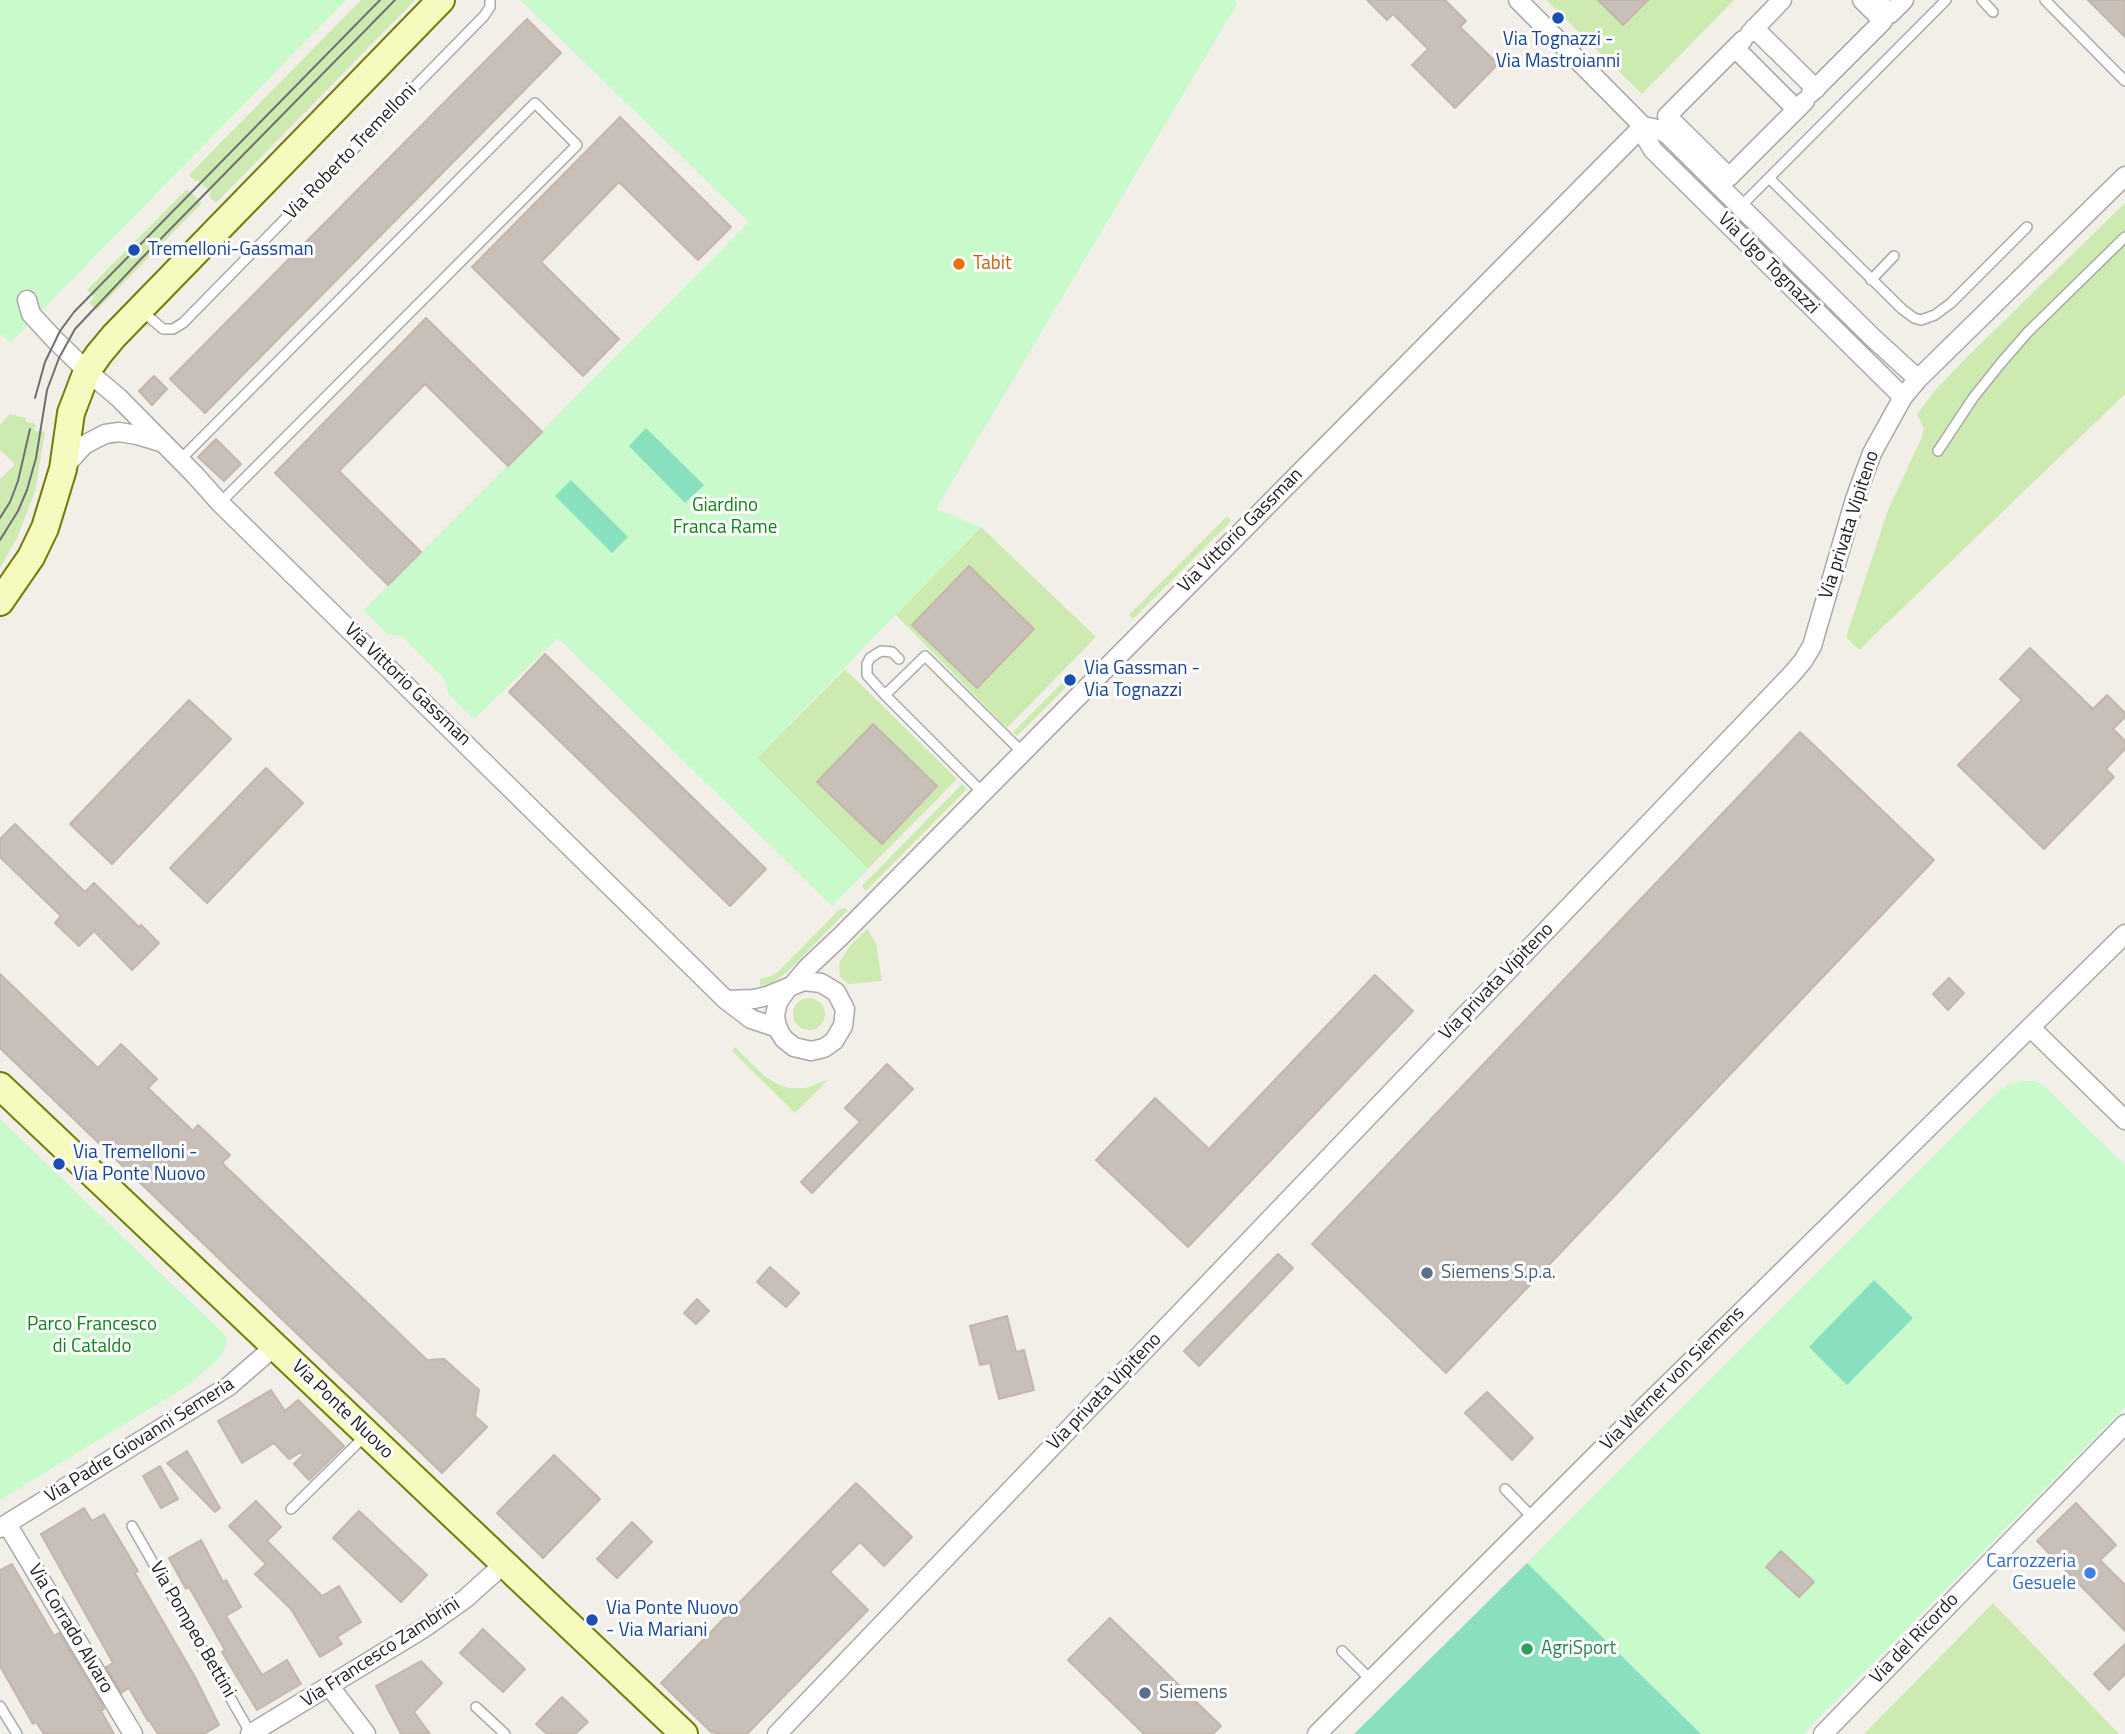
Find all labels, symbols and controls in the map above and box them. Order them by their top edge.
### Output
marker: Via Tognazzi - Via Mastroianni [1550,10,1566,26]
place label: Via Tognazzi - Via Mastroianni [1496,29,1620,73]
street label: Via Roberto Tremelloni [280,79,422,225]
street label: Via Ugo Tognazzi [1713,209,1823,319]
place label: Tremelloni-Gassman [148,239,314,261]
marker: Tremelloni-Gassman [126,242,142,258]
place label: Tabit [973,253,1012,275]
marker: Tabit [951,256,967,272]
street label: Via privata Vipiteno [1815,448,1885,602]
street label: Via Vittorio Gassman [1174,464,1308,598]
park label: Giardino Franca Rame [673,495,777,539]
street label: Via Vittorio Gassman [339,619,475,751]
place label: Via Gassman - Via Tognazzi [1084,658,1200,702]
marker: Via Gassman - Via Tognazzi [1062,672,1078,688]
street label: Via privata Vipiteno [1435,919,1559,1045]
place label: Via Tremelloni - Via Ponte Nuovo [73,1142,206,1186]
marker: Via Tremelloni - Via Ponte Nuovo [51,1156,67,1172]
place label: Siemens S.p.a. [1441,1262,1556,1284]
marker: Siemens S.p.a. [1419,1265,1435,1281]
street label: Via Werner von Siemens [1596,1302,1750,1456]
park label: Parco Francesco di Cataldo [27,1314,157,1358]
street label: Via privata Vipiteno [1043,1329,1167,1455]
street label: Via Ponte Nuovo [286,1356,398,1464]
street label: Via Padre Giovanni Semeria [41,1373,239,1509]
place label: Carrozzeria Gesuele [1986,1551,2076,1595]
street label: Via Pompeo Bettini [144,1558,240,1702]
street label: Via Corrado Alvaro [22,1560,118,1698]
marker: Carrozzeria Gesuele [2082,1565,2098,1581]
street label: Via del Ricordo [1866,1589,1964,1689]
street label: Via Francesco Zambrini [297,1593,465,1713]
place label: Via Ponte Nuovo - Via Mariani [606,1598,739,1642]
marker: Via Ponte Nuovo - Via Mariani [584,1612,600,1628]
place label: AgriSport [1541,1638,1616,1660]
marker: AgriSport [1519,1641,1535,1657]
place label: Siemens [1159,1682,1228,1704]
marker: Siemens [1137,1685,1153,1701]

